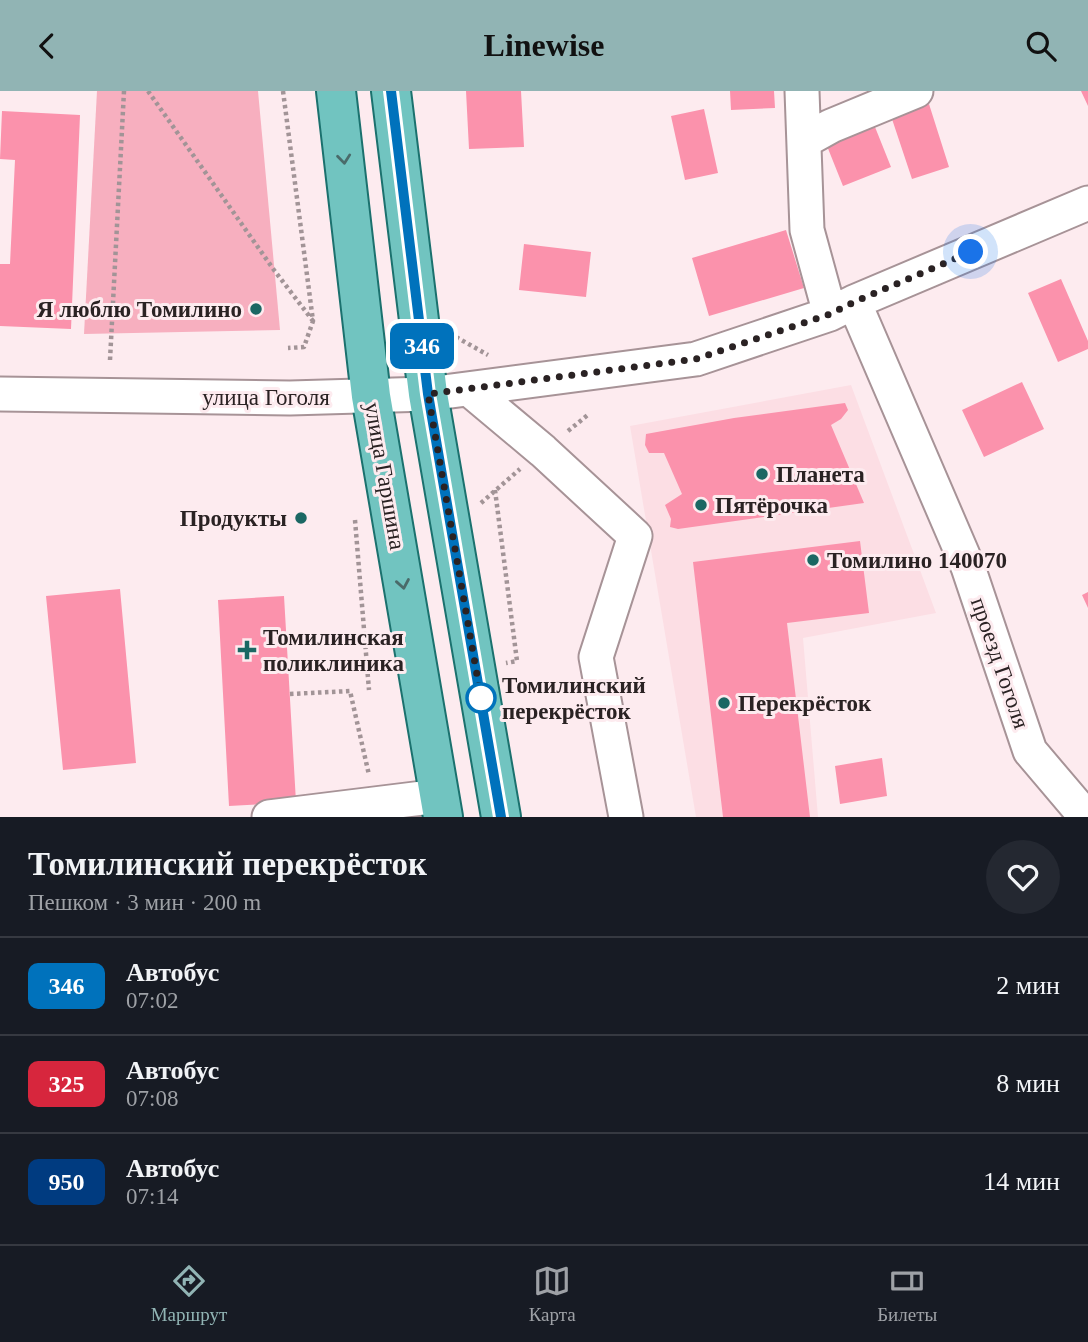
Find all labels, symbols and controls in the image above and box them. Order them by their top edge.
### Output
icon: back [28,27,66,65]
text: Linewise [484,27,604,63]
icon: search [1022,27,1060,65]
one-way arrow [336,154,351,165]
your location [953,234,988,269]
place label: Я люблю Томилино [37,297,242,322]
marker: Я люблю Томилино [248,301,264,317]
line badge: 346 [382,323,462,369]
text: 346 [404,333,440,359]
street label: улица Гоголя [202,385,330,410]
street label: улица Гаршина [360,400,410,552]
place label: Планета [776,462,865,487]
marker: Планета [754,466,770,482]
place label: Пятёрочка [715,493,828,518]
marker: Пятёрочка [693,497,709,513]
place label: Продукты [180,506,287,531]
marker: Продукты [293,510,309,526]
place label: Томилино 140070 [827,548,1007,573]
marker: Томилино 140070 [805,552,821,568]
one-way arrow [395,578,410,590]
street label: проезд Гоголя [966,594,1034,732]
place label: Томилинская поликлиника [263,625,404,676]
marker: Томилинская поликлиника [237,640,257,660]
place label: Томилинский перекрёсток [502,673,646,724]
marker: Томилинский перекрёсток [466,683,496,713]
place label: Перекрёсток [738,691,872,716]
marker: Перекрёсток [716,695,732,711]
button: heart [986,840,1060,914]
text: Томилинский перекрёсток [28,846,427,882]
text: Пешком · 3 мин · 200 m [28,890,261,915]
text: Автобус [126,958,219,987]
text: 2 мин [996,971,1060,1000]
text: 346 [49,973,85,999]
text: 07:02 [126,988,178,1013]
text: Автобус [126,1056,219,1085]
text: 8 мин [996,1069,1060,1098]
text: 325 [49,1071,85,1097]
text: 07:08 [126,1086,178,1111]
text: Автобус [126,1154,219,1183]
text: 14 мин [983,1167,1060,1196]
text: 950 [49,1169,85,1195]
text: 07:14 [126,1184,178,1209]
tab: Маршрут [151,1262,227,1326]
tab: Карта [529,1262,576,1326]
tab: Билеты [877,1262,937,1326]

